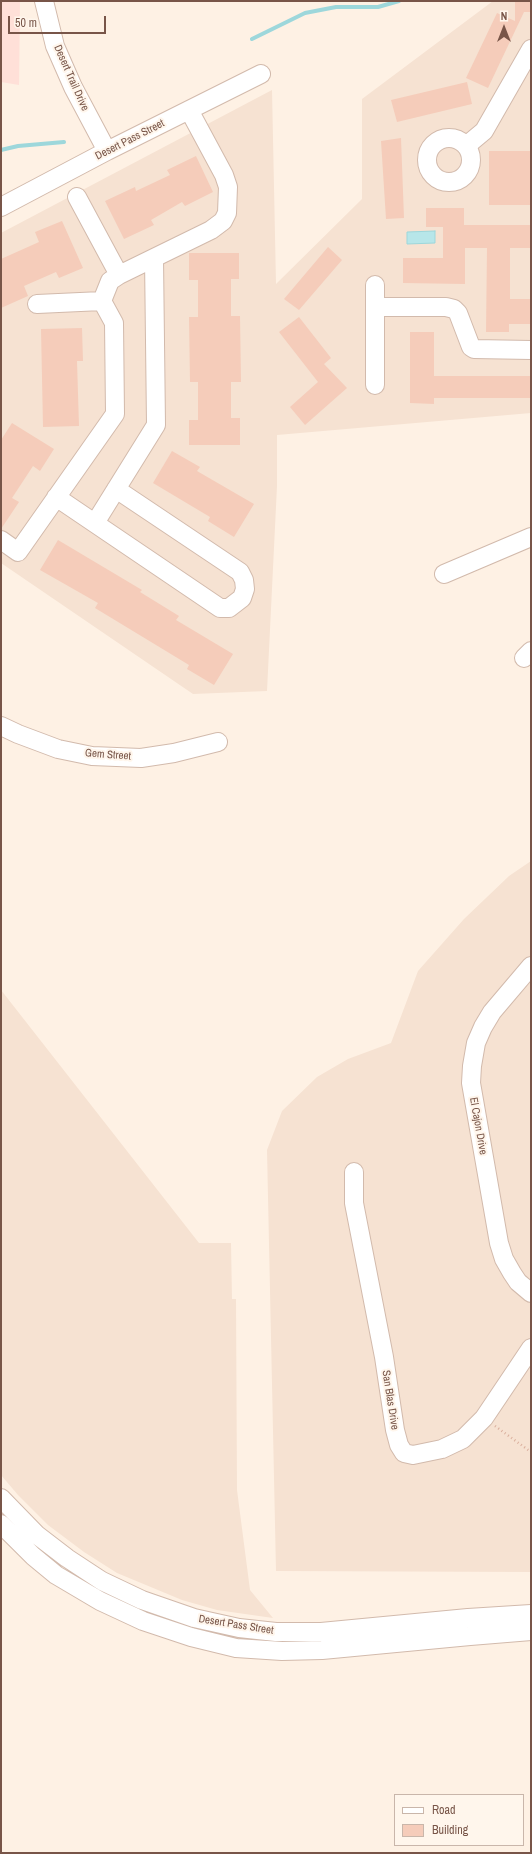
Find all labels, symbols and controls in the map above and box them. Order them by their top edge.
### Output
scale bar [10,8,108,34]
north arrow [484,8,524,48]
text: N [501,9,507,23]
text: 50 m [15,15,37,31]
street label: Desert Trail Drive [51,43,91,113]
street label: Desert Pass Street [93,117,167,163]
street label: Gem Street [85,747,131,763]
street label: El Cajon Drive [466,1096,490,1156]
street label: San Blas Drive [379,1369,401,1431]
street label: Desert Pass Street [198,1613,274,1637]
legend [394,1794,524,1846]
text: Road [432,1802,456,1818]
text: Building [432,1822,468,1838]

